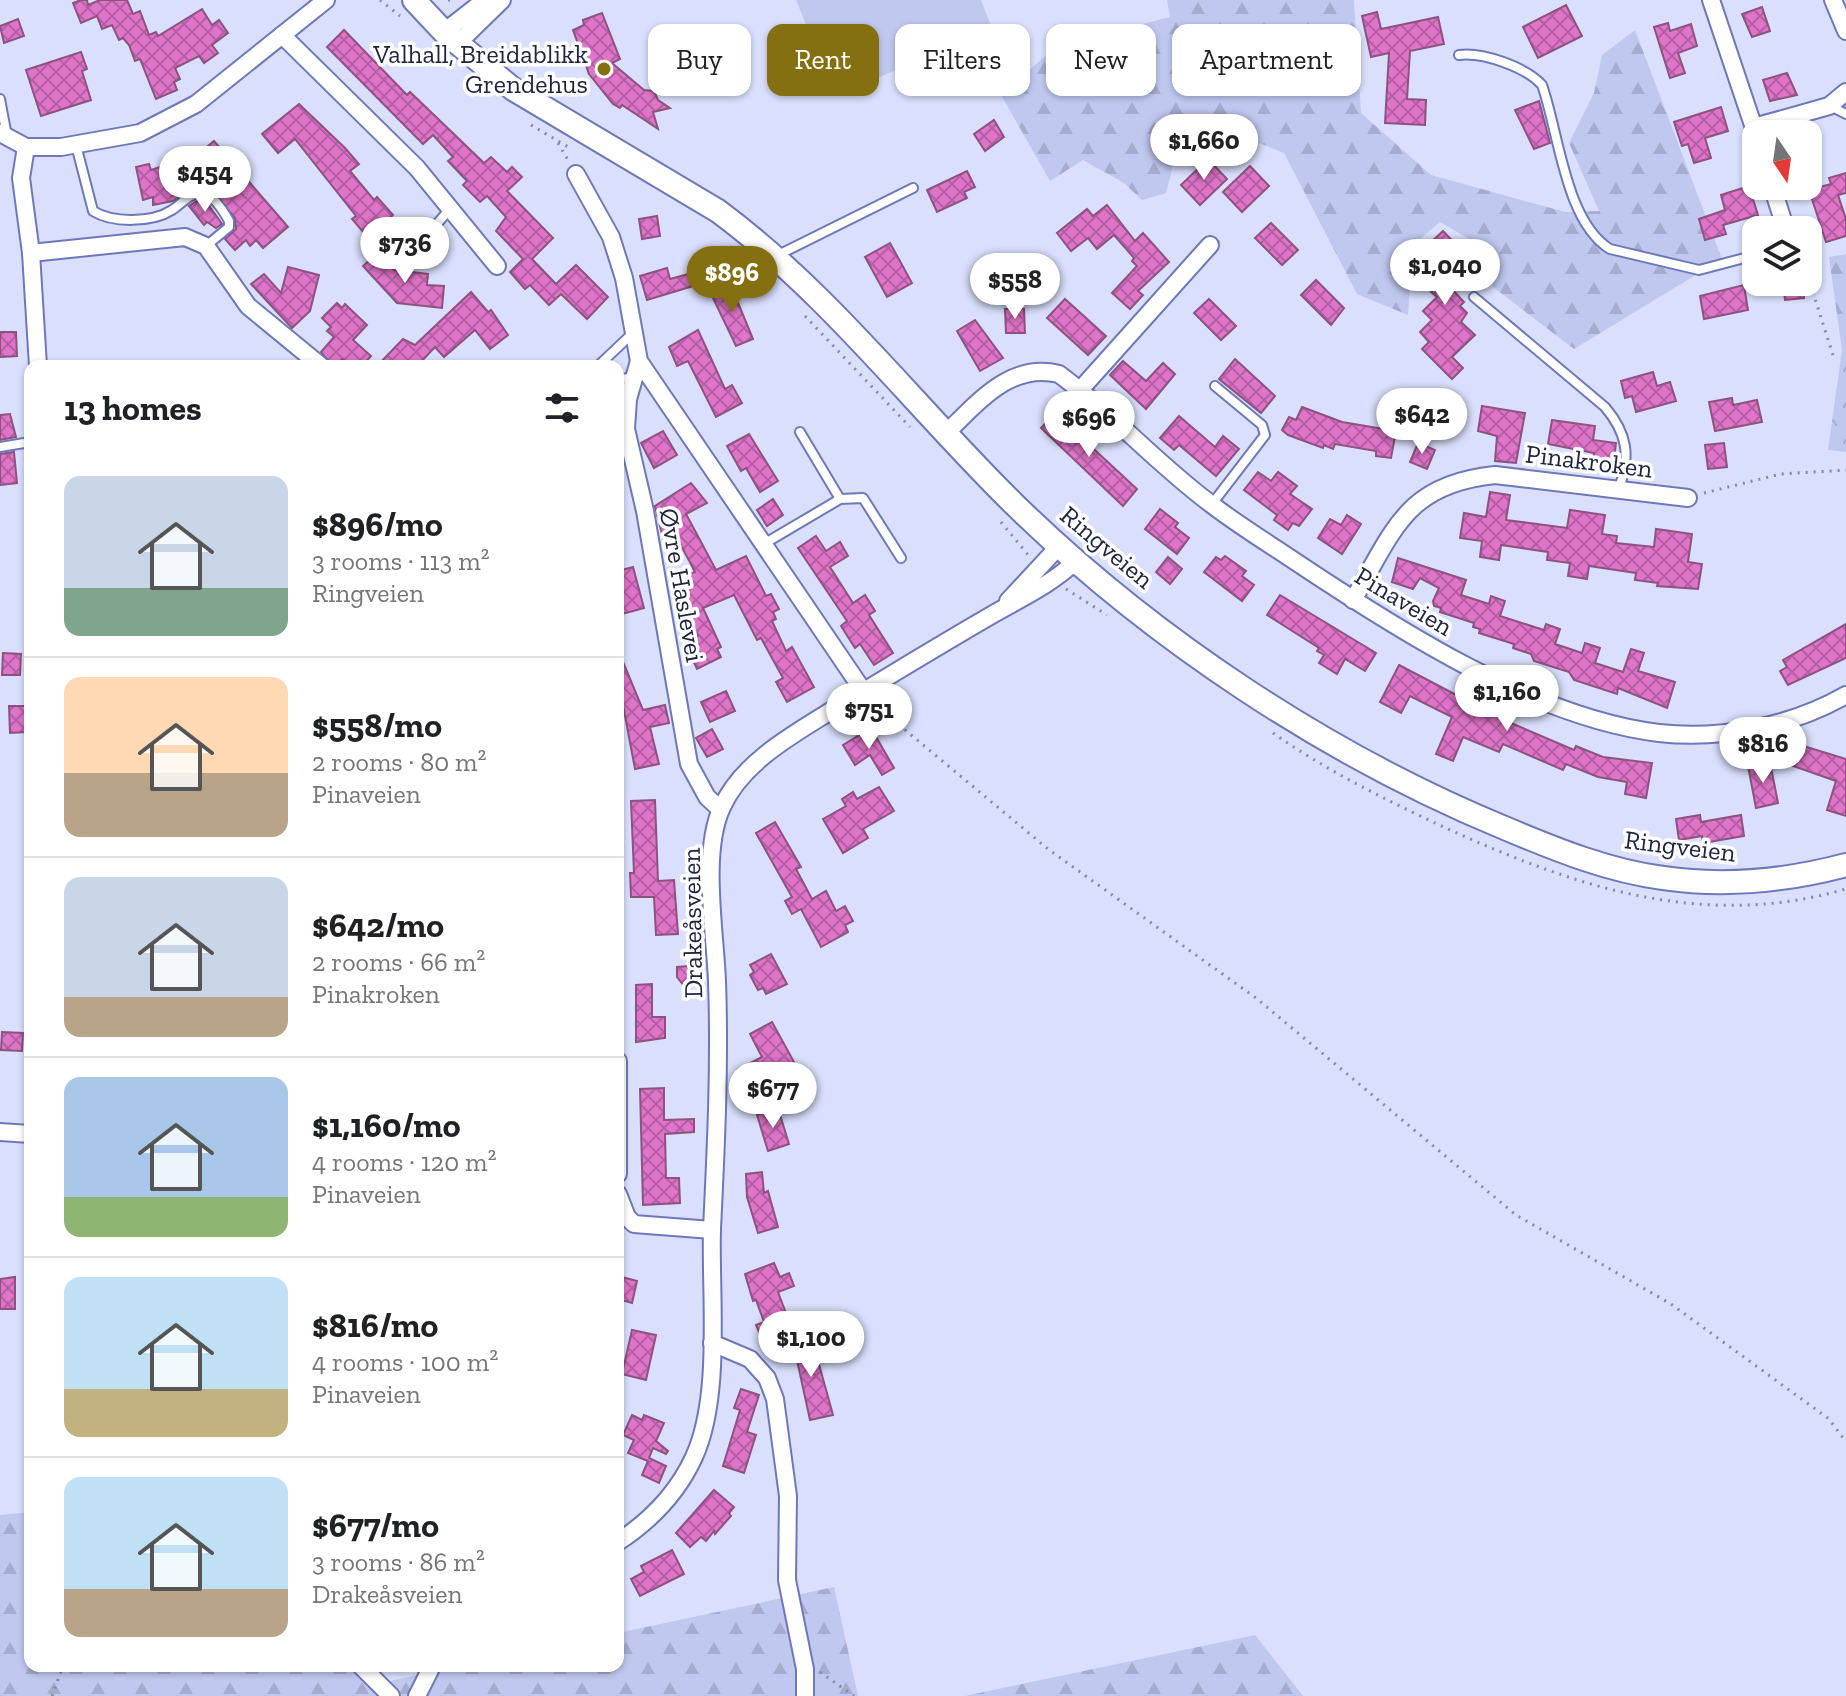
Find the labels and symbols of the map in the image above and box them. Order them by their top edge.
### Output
place label: Valhall, Breidablikk Grendehus [372,38,588,100]
marker: Valhall, Breidablikk Grendehus [595,60,613,78]
pin: $1,660 [1139,114,1269,182]
north arrow [1742,120,1822,200]
pin: $454 [158,146,252,214]
pin: $736 [358,217,452,285]
pin: $1,040 [1380,239,1510,307]
pin: $896 [685,246,779,314]
pin: $558 [968,253,1062,321]
pin: $642 [1375,388,1469,456]
pin: $696 [1042,391,1136,459]
street label: Pinakroken [1524,437,1654,485]
street label: Ringveien [1054,499,1160,595]
street label: Øvre Haslevei [653,506,711,664]
street label: Pinaveien [1349,559,1459,643]
pin: $1,160 [1442,665,1572,733]
pin: $751 [822,683,916,751]
pin: $816 [1716,717,1810,785]
street label: Ringveien [1623,823,1738,869]
street label: Drakeåsveien [675,847,709,999]
pin: $677 [726,1062,820,1130]
pin: $1,100 [746,1311,876,1379]

